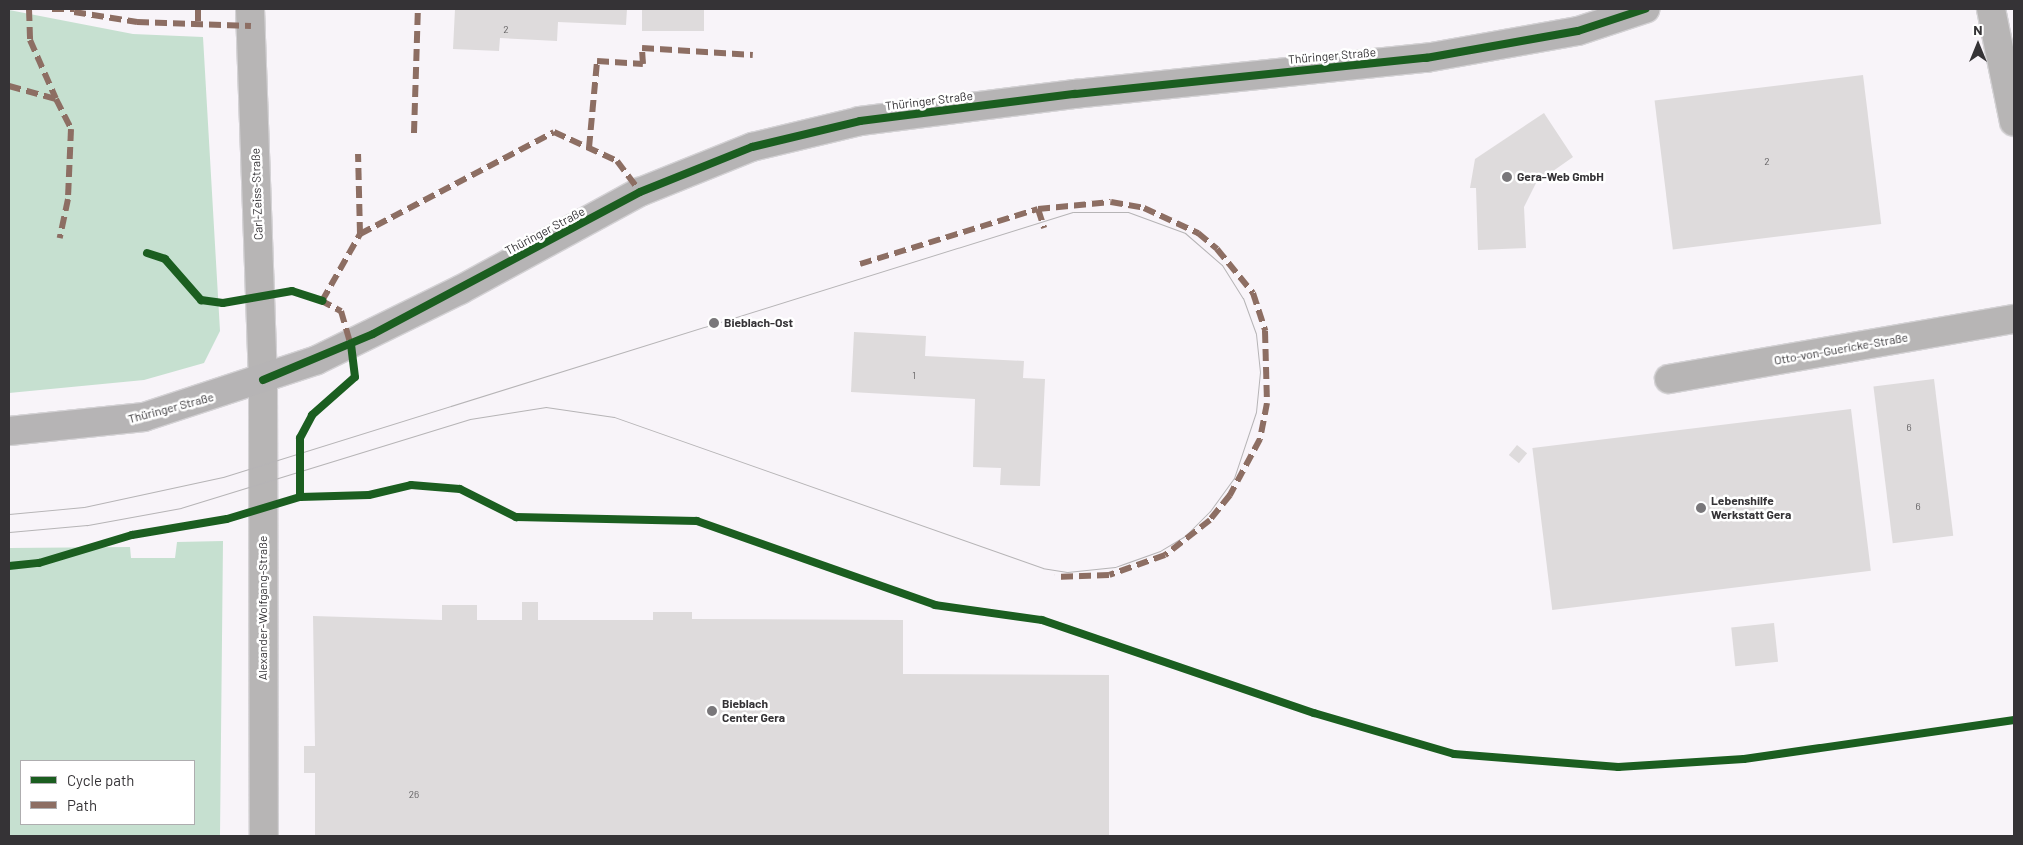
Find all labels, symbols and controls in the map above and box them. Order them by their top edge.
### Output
north arrow [1953,20,2003,70]
text: N [1973,21,1983,38]
house number: 2 [503,24,509,36]
street label: Thüringer Straße [1287,45,1377,67]
street label: Thüringer Straße [884,88,974,114]
street label: Carl-Zeiss-Straße [248,148,266,240]
house number: 2 [1764,156,1770,168]
place label: Gera-Web GmbH [1517,170,1604,184]
marker: Gera-Web GmbH [1501,171,1513,183]
street label: Thüringer Straße [503,204,587,258]
place label: Bieblach-Ost [724,316,793,330]
marker: Bieblach-Ost [708,317,720,329]
street label: Otto-von-Guericke-Straße [1773,330,1909,368]
house number: 1 [912,370,916,382]
street label: Thüringer Straße [127,390,215,426]
house number: 6 [1906,422,1912,434]
place label: Lebenshilfe Werkstatt Gera [1711,494,1791,522]
house number: 6 [1915,501,1921,513]
marker: Lebenshilfe Werkstatt Gera [1695,502,1707,514]
street label: Alexander-Wolfgang-Straße [256,536,270,680]
place label: Bieblach Center Gera [722,697,785,725]
marker: Bieblach Center Gera [706,705,718,717]
legend [20,760,195,825]
text: Cycle path [67,771,134,789]
house number: 26 [409,789,419,801]
text: Path [67,796,97,814]

